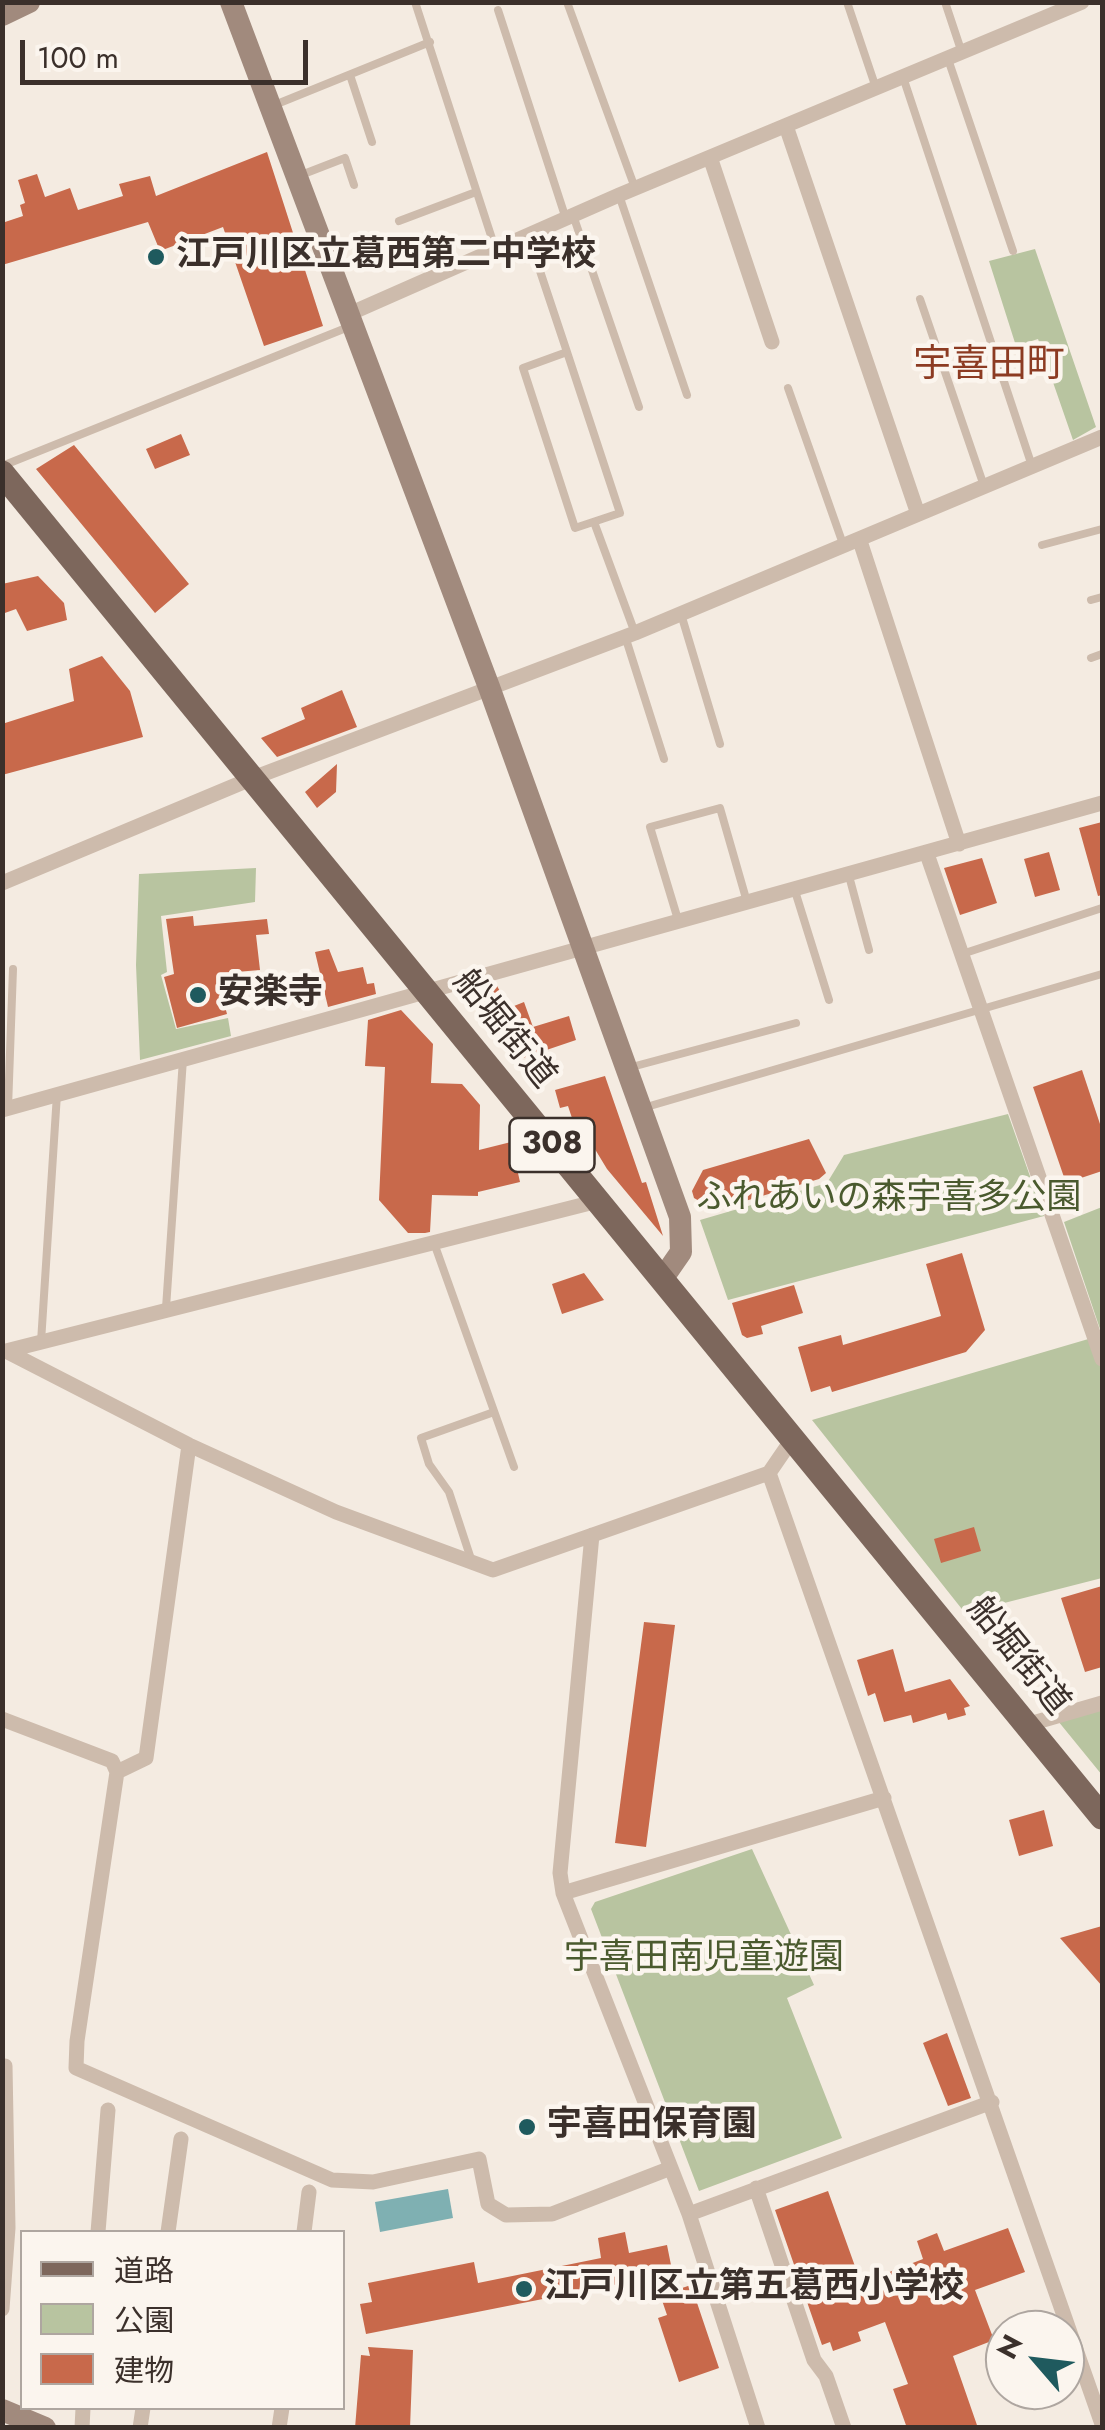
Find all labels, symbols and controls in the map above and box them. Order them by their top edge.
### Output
scale bar [25,20,312,82]
text: 100 m [37,36,119,79]
place label: 江戸川区立葛西第二中学校 [176,236,596,278]
marker: 江戸川区立葛西第二中学校 [145,246,167,268]
district label: 宇喜田町 [913,344,1065,390]
street label: 船堀街道 [443,962,563,1098]
place label: 安楽寺 [218,974,323,1016]
marker: 安楽寺 [187,984,209,1006]
road number: 308 [510,1118,594,1172]
park label: ふれあいの森宇喜多公園 [697,1179,1081,1221]
street label: 船堀街道 [957,1589,1077,1725]
park label: 宇喜田南児童遊園 [564,1939,844,1981]
place label: 宇喜田保育園 [547,2106,757,2148]
marker: 宇喜田保育園 [516,2116,538,2138]
legend [20,2230,345,2410]
text: 道路 [114,2249,174,2292]
place label: 江戸川区立第五葛西小学校 [544,2268,964,2310]
marker: 江戸川区立第五葛西小学校 [513,2278,535,2300]
text: 公園 [114,2299,174,2342]
north arrow [985,2310,1085,2410]
text: N [987,2327,1033,2366]
text: 建物 [114,2349,174,2392]

